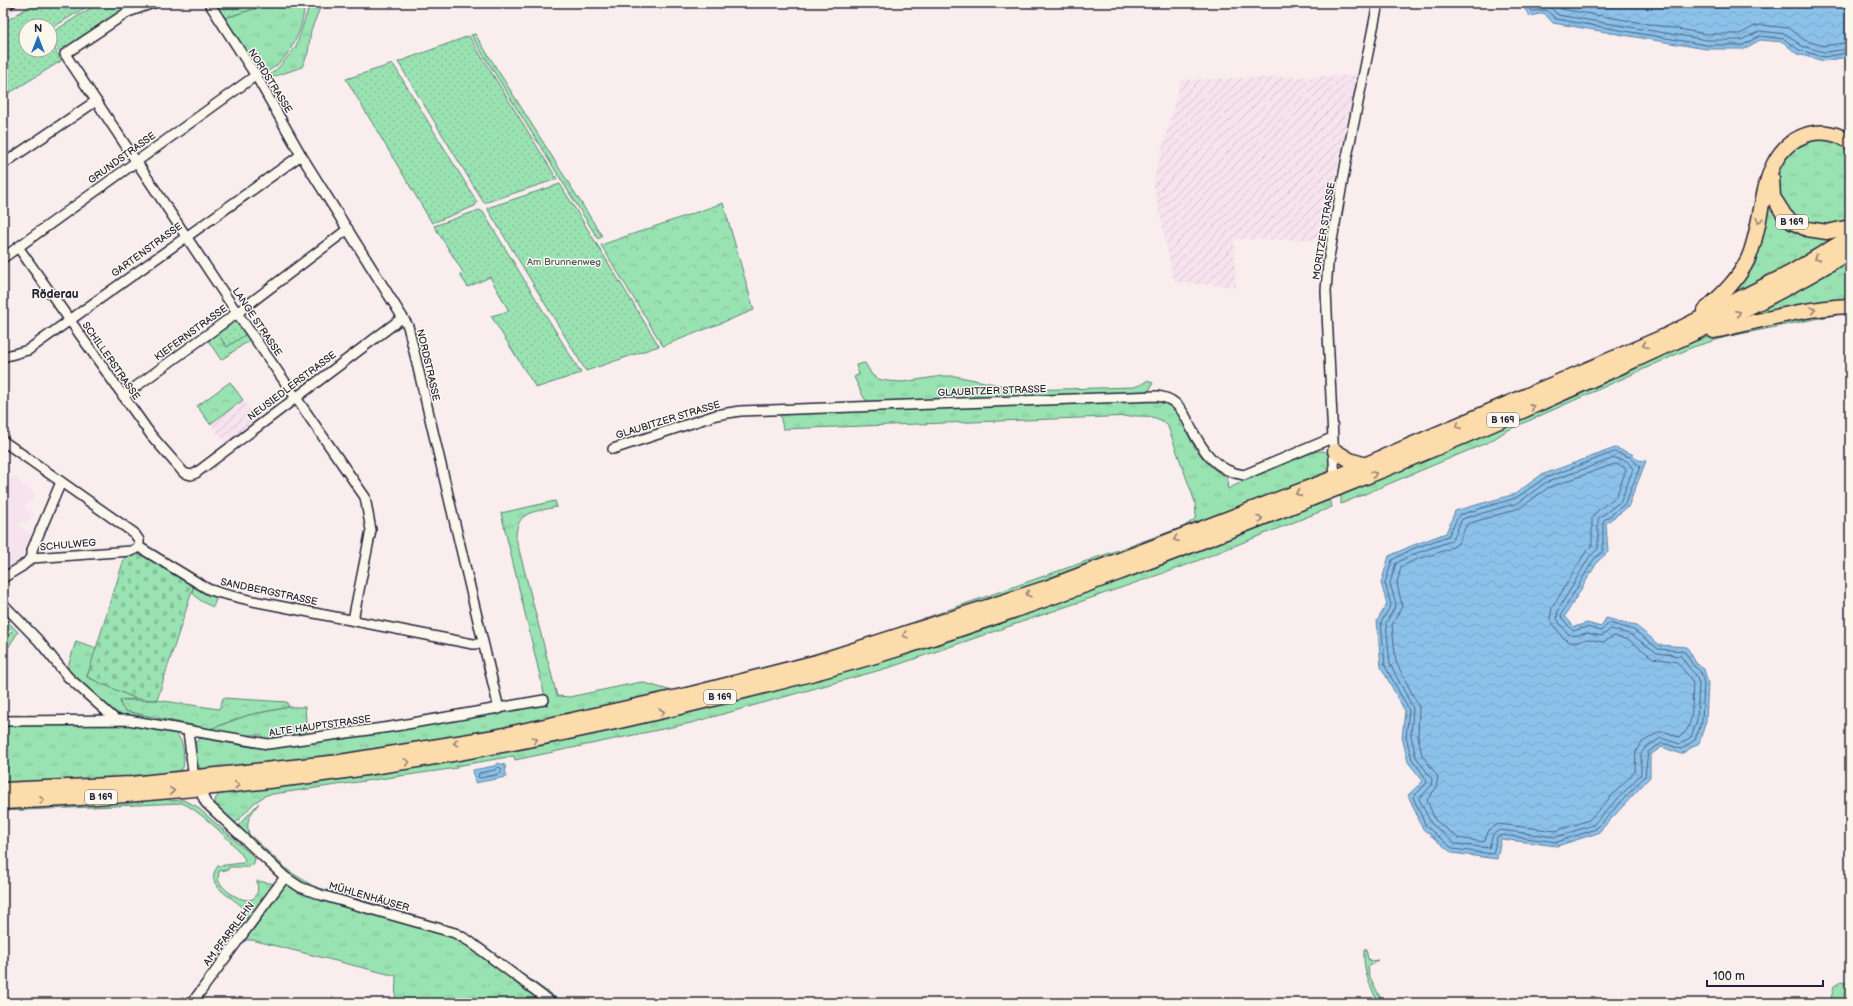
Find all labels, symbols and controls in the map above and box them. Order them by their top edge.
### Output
north arrow [18,18,58,58]
text: N [34,22,42,35]
street label: NORDSTRASSE [245,47,295,116]
street label: GRUNDSTRASSE [86,129,158,187]
street label: MORITZER STRASSE [1310,181,1338,281]
road number: B 169 [1776,215,1808,229]
one-way arrow [1756,217,1764,223]
street label: GARTENSTRASSE [109,220,185,280]
one-way arrow [1814,253,1821,261]
park label: Am Brunnenweg [527,256,601,268]
street label: LANGE STRASSE [230,286,285,359]
district label: Röderau [31,287,79,302]
street label: KIEFERNSTRASSE [152,302,230,363]
one-way arrow [1810,306,1817,315]
one-way arrow [1734,310,1741,318]
street label: SCHILLERSTRASSE [80,320,143,403]
street label: NORDSTRASSE [414,328,442,402]
one-way arrow [1642,340,1649,348]
street label: NEUSIEDLERSTRASSE [245,349,339,423]
street label: GLAUBITZER STRASSE [938,383,1047,399]
street label: GLAUBITZER STRASSE [614,398,722,442]
one-way arrow [1529,403,1536,411]
road number: B 169 [1487,413,1519,427]
one-way arrow [1454,421,1462,429]
one-way arrow [1370,470,1377,478]
one-way arrow [1294,488,1301,496]
one-way arrow [1256,515,1263,523]
one-way arrow [1173,534,1180,542]
street label: SCHULWEG [39,537,97,553]
street label: SANDBERGSTRASSE [219,576,319,608]
one-way arrow [1025,589,1032,598]
one-way arrow [901,630,908,638]
road number: B 169 [704,690,736,704]
one-way arrow [659,708,665,716]
street label: ALTE HAUPTSTRASSE [268,713,372,739]
one-way arrow [532,736,538,744]
one-way arrow [453,738,459,747]
one-way arrow [404,758,410,767]
one-way arrow [234,780,240,789]
one-way arrow [169,787,175,796]
road number: B 169 [85,790,117,804]
one-way arrow [39,796,45,805]
street label: MÜHLENHÄUSER [327,880,411,914]
street label: AM PFARRLEHN [201,900,257,968]
scale bar [1707,962,1823,988]
text: 100 m [1713,969,1745,984]

